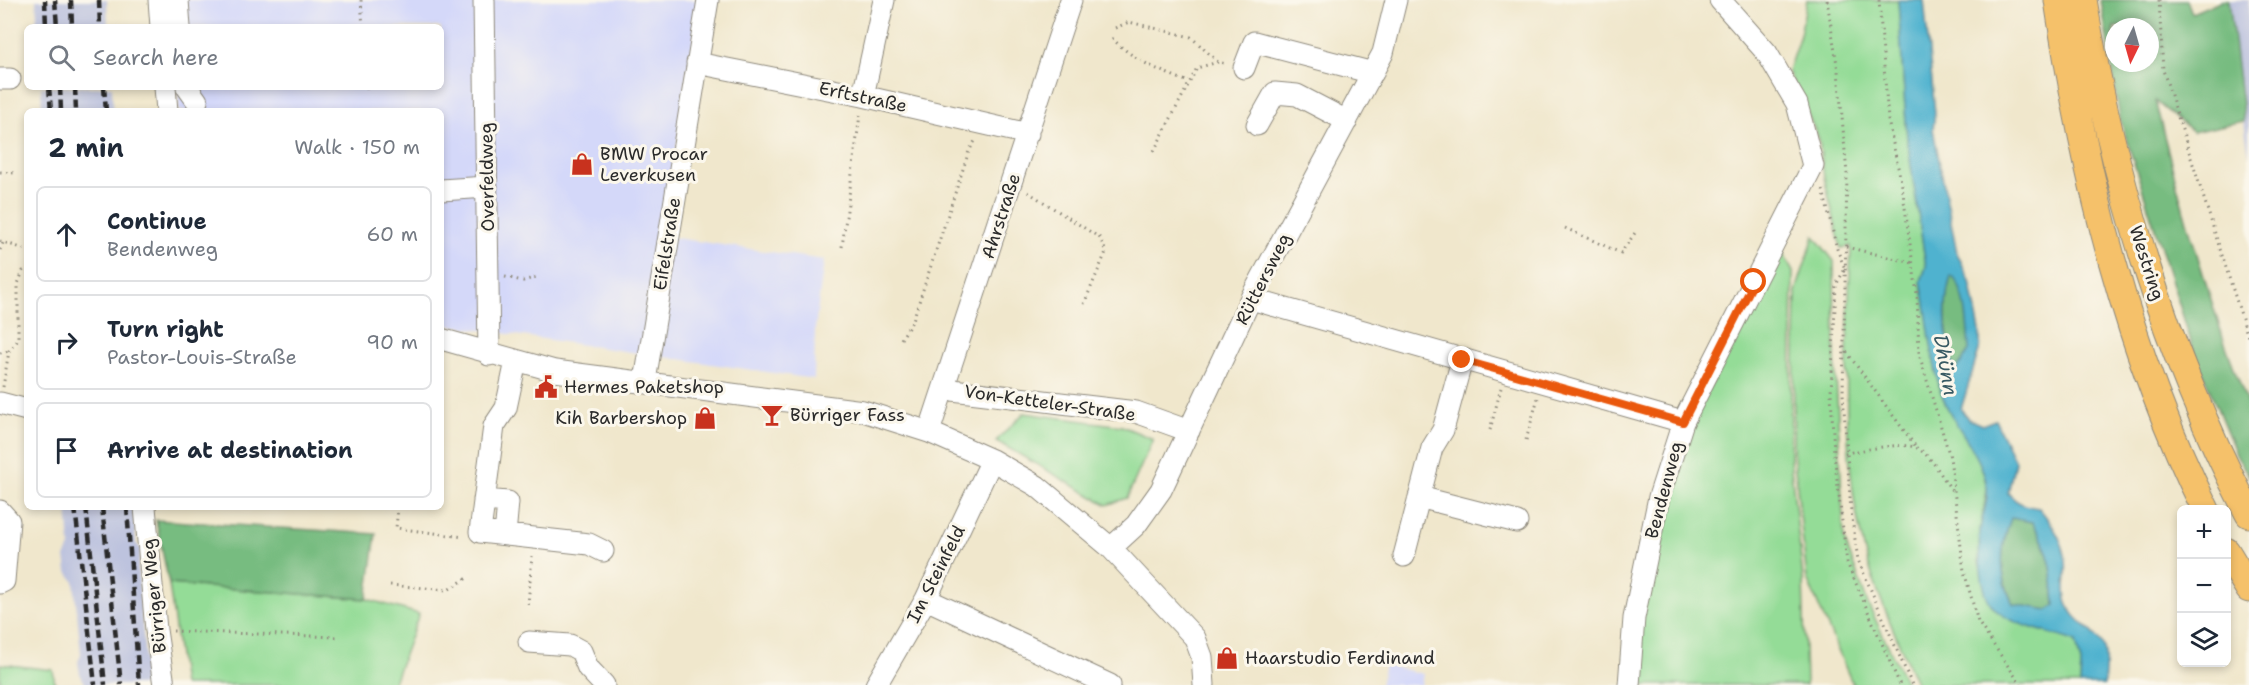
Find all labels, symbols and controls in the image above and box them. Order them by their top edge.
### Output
north arrow [2105,18,2159,72]
search box [24,24,444,90]
icon: search [45,41,78,74]
text: Search here [93,43,219,72]
street label: Erftstraße [817,76,909,118]
street label: Overfeldweg [474,122,500,232]
text: 2 min [48,130,124,165]
text: Walk · 150 m [294,134,420,160]
place label: BMW Procar Leverkusen [600,142,708,187]
shop icon: BMW Procar Leverkusen [569,151,595,177]
street label: Ahrstraße [976,170,1026,262]
street label: Eifelstraße [648,196,686,292]
text: Continue [107,207,207,236]
icon: ahead [50,218,83,251]
text: 60 m [366,221,418,247]
street label: Westring [2124,223,2170,303]
street label: Rüttersweg [1230,229,1296,329]
text: Bendenweg [107,236,218,262]
route start [1740,268,1766,294]
text: Turn right [107,315,224,344]
icon: right [50,326,83,359]
text: 90 m [366,329,418,355]
water label: Dhünn [1928,332,1964,398]
text: Pastor-Louis-Straße [107,344,297,370]
route end [1448,346,1474,372]
public building icon: Hermes Paketshop [533,374,559,400]
place label: Hermes Paketshop [564,375,724,399]
street label: Von-Ketteler-Straße [963,379,1137,427]
bar icon: Bürriger Fass [759,402,785,428]
place label: Bürriger Fass [790,403,905,427]
shop icon: Kih Barbershop [692,405,718,431]
place label: Kih Barbershop [555,406,687,430]
icon: arrive [50,434,83,467]
text: Arrive at destination [107,436,353,465]
street label: Bendenweg [1639,439,1689,541]
map controls [2177,505,2231,667]
button: + [2177,505,2231,559]
street label: Im Steinfeld [901,521,971,627]
street label: Bürriger Weg [136,538,172,654]
button: − [2177,559,2231,613]
button: layers [2177,613,2231,667]
shop icon: Haarstudio Ferdinand [1214,645,1240,671]
place label: Haarstudio Ferdinand [1245,646,1435,670]

